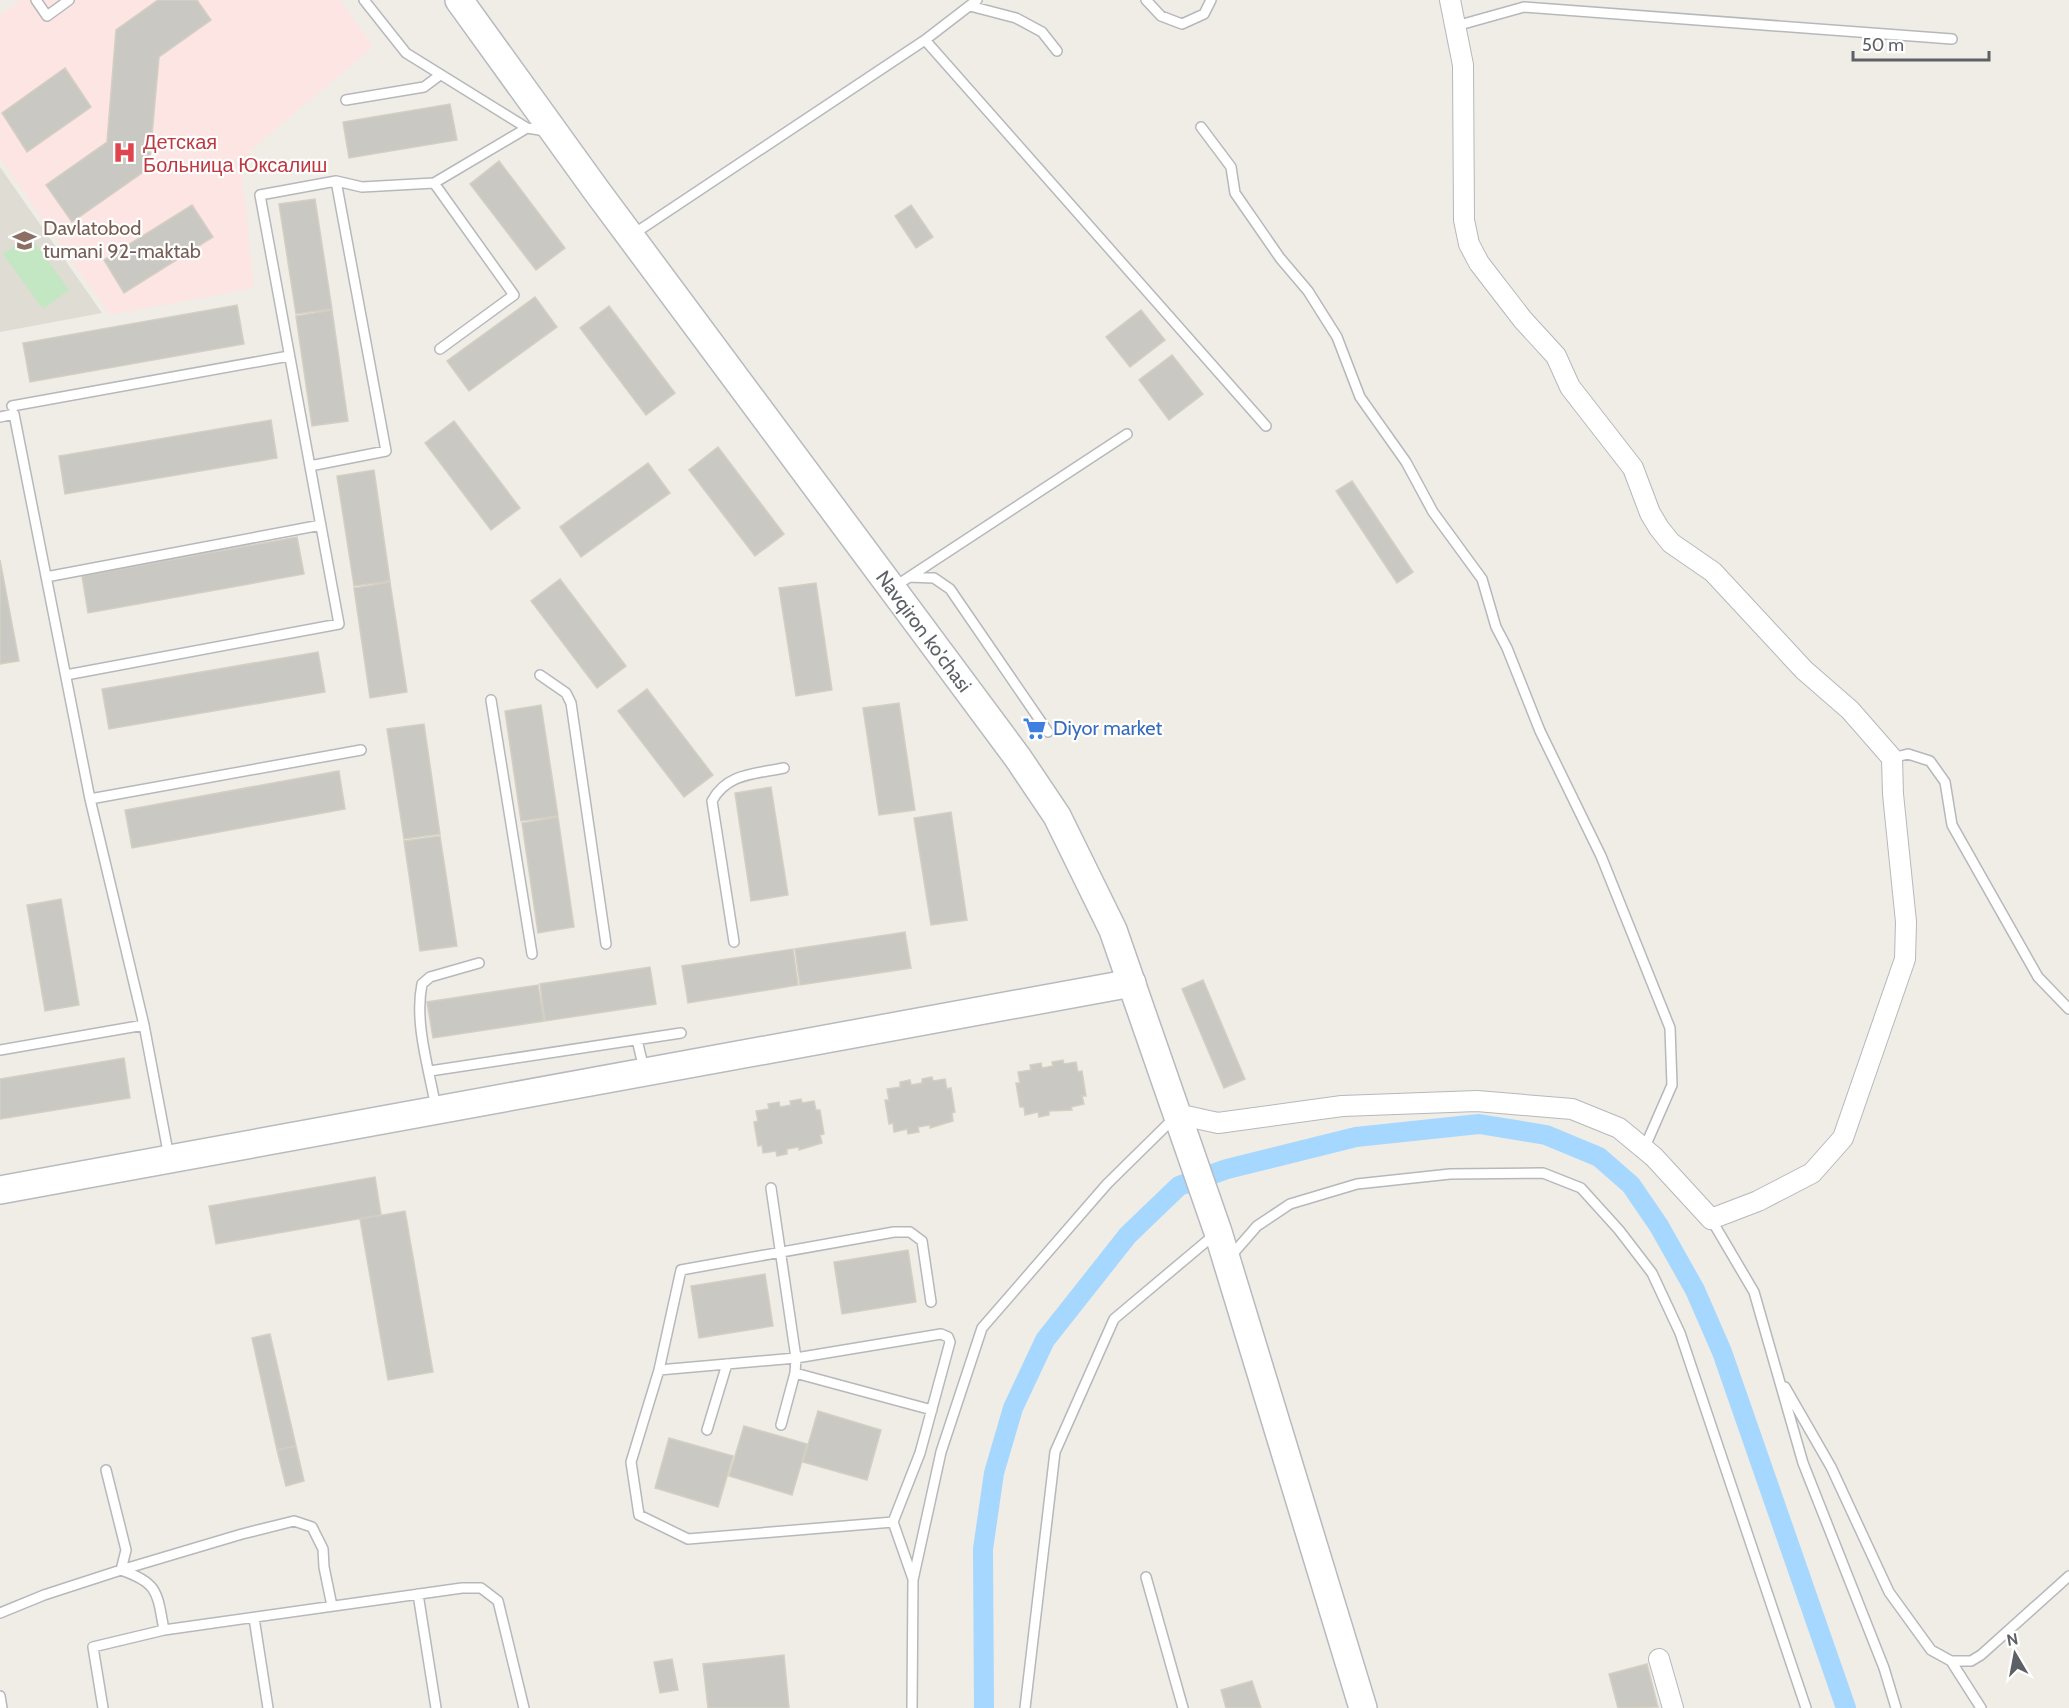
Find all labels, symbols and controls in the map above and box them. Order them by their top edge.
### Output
scale bar [1853,24,1990,62]
text: 50 m [1862,34,1904,56]
place label: Детская Больница Юксалиш [143,130,327,177]
hospital icon: Детская Больница Юксалиш [112,140,138,166]
place label: Davlatobod tumani 92-maktab [43,216,201,263]
school or university icon: Davlatobod tumani 92-maktab [12,227,38,253]
street label: Navqiron ko'chasi [871,566,977,697]
supermarket icon: Diyor market [1022,715,1048,741]
place label: Diyor market [1053,716,1163,740]
north arrow [1985,1624,2045,1684]
text: N [2005,1629,2020,1650]

